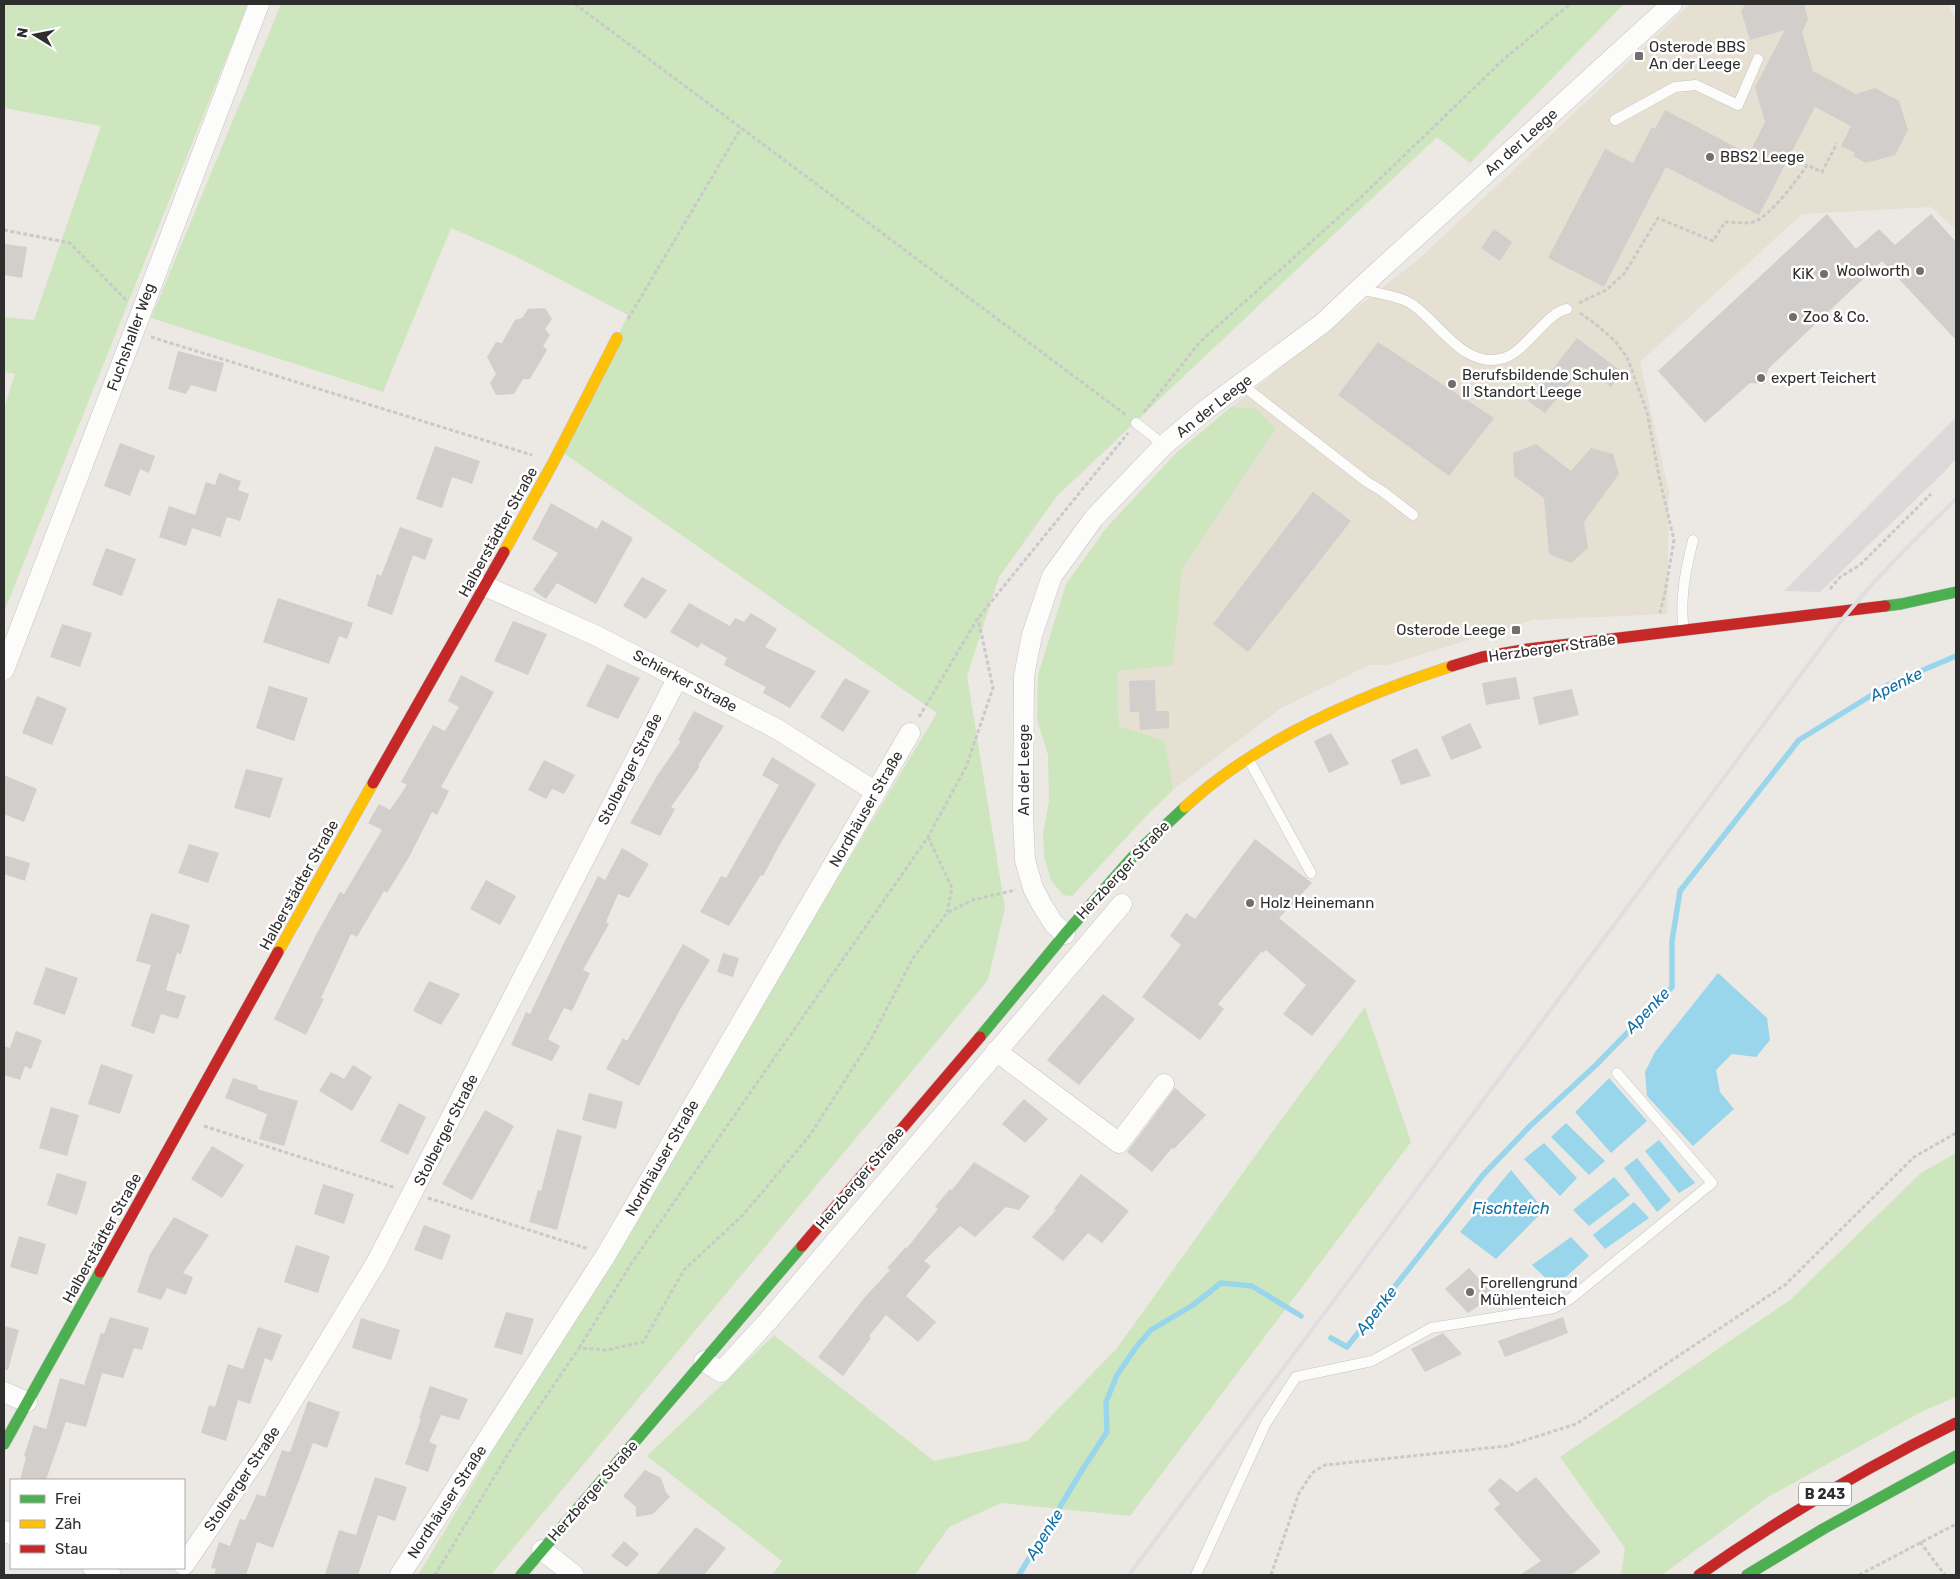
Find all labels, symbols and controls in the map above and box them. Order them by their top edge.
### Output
north arrow [10,10,60,60]
text: N [13,26,32,39]
place label: Osterode BBS An der Leege [1649,38,1746,73]
marker: Osterode BBS An der Leege [1633,50,1645,62]
street label: An der Leege [1481,105,1561,179]
place label: BBS2 Leege [1720,148,1804,166]
marker: BBS2 Leege [1704,151,1716,163]
place label: Woolworth [1836,262,1910,280]
place label: KiK [1792,265,1814,283]
marker: Woolworth [1914,265,1926,277]
marker: KiK [1818,268,1830,280]
street label: Fuchshaller Weg [103,281,159,393]
place label: Zoo & Co. [1803,308,1869,326]
marker: Zoo & Co. [1787,311,1799,323]
place label: Berufsbildende Schulen II Standort Leege [1462,366,1629,401]
place label: expert Teichert [1771,369,1876,387]
street label: An der Leege [1172,371,1256,441]
marker: expert Teichert [1755,372,1767,384]
marker: Berufsbildende Schulen II Standort Leege [1446,378,1458,390]
street label: Halberstädter Straße [455,464,541,600]
place label: Osterode Leege [1396,621,1506,639]
marker: Osterode Leege [1510,624,1522,636]
street label: Herzberger Straße [1487,630,1617,666]
street label: Schierker Straße [630,646,740,716]
water label: Apenke [1866,664,1925,706]
street label: Stolberger Straße [594,710,666,828]
street label: An der Leege [1015,724,1033,816]
street label: Nordhäuser Straße [825,748,907,870]
street label: Halberstädter Straße [256,817,342,953]
street label: Herzberger Straße [1073,817,1173,923]
place label: Holz Heinemann [1260,894,1374,912]
marker: Holz Heinemann [1244,897,1256,909]
water label: Apenke [1620,984,1674,1038]
street label: Stolberger Straße [410,1071,482,1189]
street label: Nordhäuser Straße [621,1097,703,1219]
street label: Herzberger Straße [812,1123,908,1233]
street label: Halberstädter Straße [59,1170,145,1306]
water label: Fischteich [1472,1199,1550,1218]
place label: Forellengrund Mühlenteich [1480,1274,1578,1309]
water label: Apenke [1351,1282,1401,1339]
marker: Forellengrund Mühlenteich [1464,1286,1476,1298]
street label: Stolberger Straße [200,1423,284,1535]
street label: Herzberger Straße [544,1437,642,1545]
street label: Nordhäuser Straße [404,1442,490,1562]
legend [10,1479,185,1569]
road number: B 243 [1799,1482,1851,1506]
text: Frei [55,1490,81,1508]
water label: Apenke [1021,1506,1067,1564]
text: Zäh [55,1515,81,1533]
text: Stau [55,1540,88,1558]

